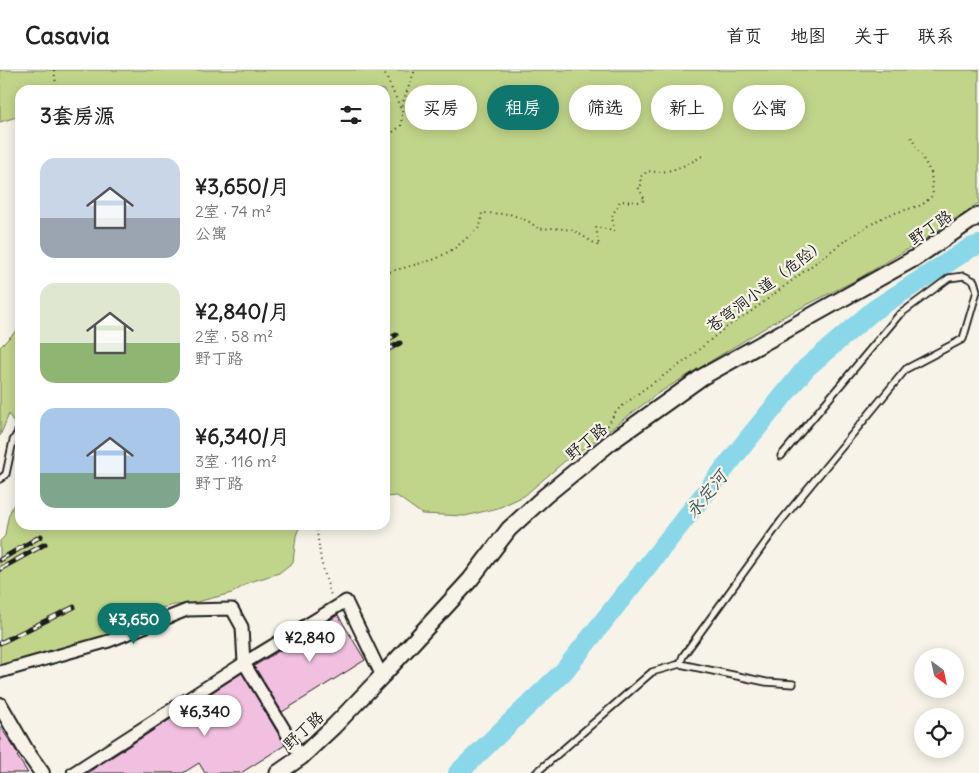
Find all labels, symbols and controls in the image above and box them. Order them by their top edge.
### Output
text: Casavia [25,20,110,50]
text: 首页 [726,24,762,47]
text: 地图 [790,24,826,47]
text: 关于 [854,24,890,47]
text: 联系 [918,24,954,47]
chip: 买房 [405,85,477,130]
chip: 租房 [487,85,559,130]
chip: 筛选 [569,85,641,130]
chip: 新上 [651,85,723,130]
chip: 公寓 [733,85,805,130]
icon: filters [337,101,365,129]
text: 3套房源 [40,102,115,129]
text: ¥3,650/月 [195,173,290,200]
icon: home [80,178,140,238]
text: 2室 · 74 m² [195,201,272,221]
street label: 野丁路 [905,205,955,249]
text: 公寓 [195,223,227,243]
street label: 苍穹洞小道（危险） [702,234,830,336]
text: ¥2,840/月 [195,298,290,325]
icon: home [80,303,140,363]
text: 2室 · 58 m² [195,326,273,346]
text: 野丁路 [195,348,243,368]
street label: 野丁路 [561,418,611,464]
text: ¥6,340/月 [195,423,290,450]
icon: home [80,428,140,488]
text: 3室 · 116 m² [195,451,277,471]
water label: 永定河 [680,463,734,522]
text: 野丁路 [195,473,243,493]
pin: ¥3,650 [93,602,175,645]
text: ¥3,650 [109,609,159,629]
pin: ¥2,840 [269,620,351,663]
text: ¥2,840 [285,627,335,647]
north arrow [914,648,964,698]
map controls [914,648,964,758]
pin: ¥6,340 [164,694,246,737]
text: ¥6,340 [180,701,230,721]
street label: 野丁路 [278,707,328,753]
button: locate [914,708,964,758]

